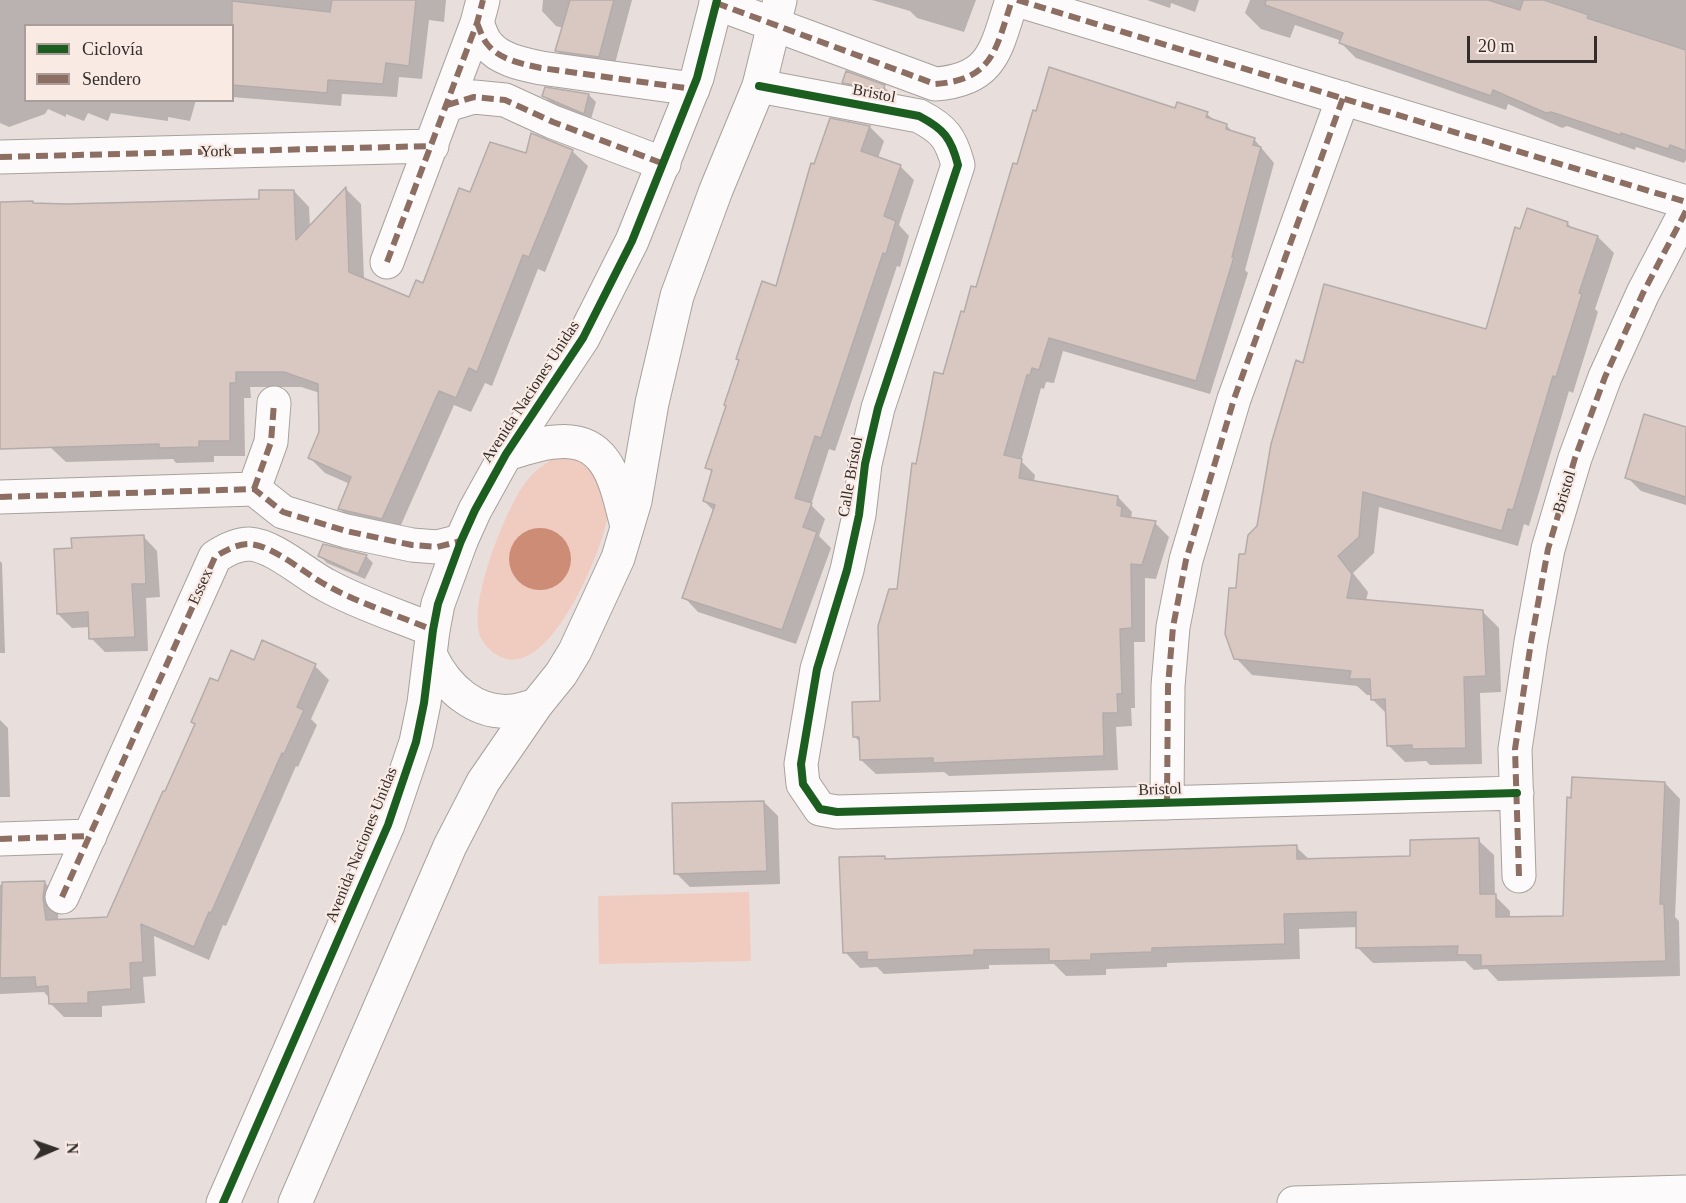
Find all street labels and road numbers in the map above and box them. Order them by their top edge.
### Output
street label: Bristol [851,80,897,108]
street label: York [200,142,232,162]
street label: Avenida Naciones Unidas [478,317,584,467]
street label: Calle Brístol [834,435,868,519]
street label: Bristol [1549,468,1581,516]
street label: Essex [185,566,217,608]
street label: Avenida Naciones Unidas [322,765,402,925]
street label: Bristol [1138,780,1182,800]

